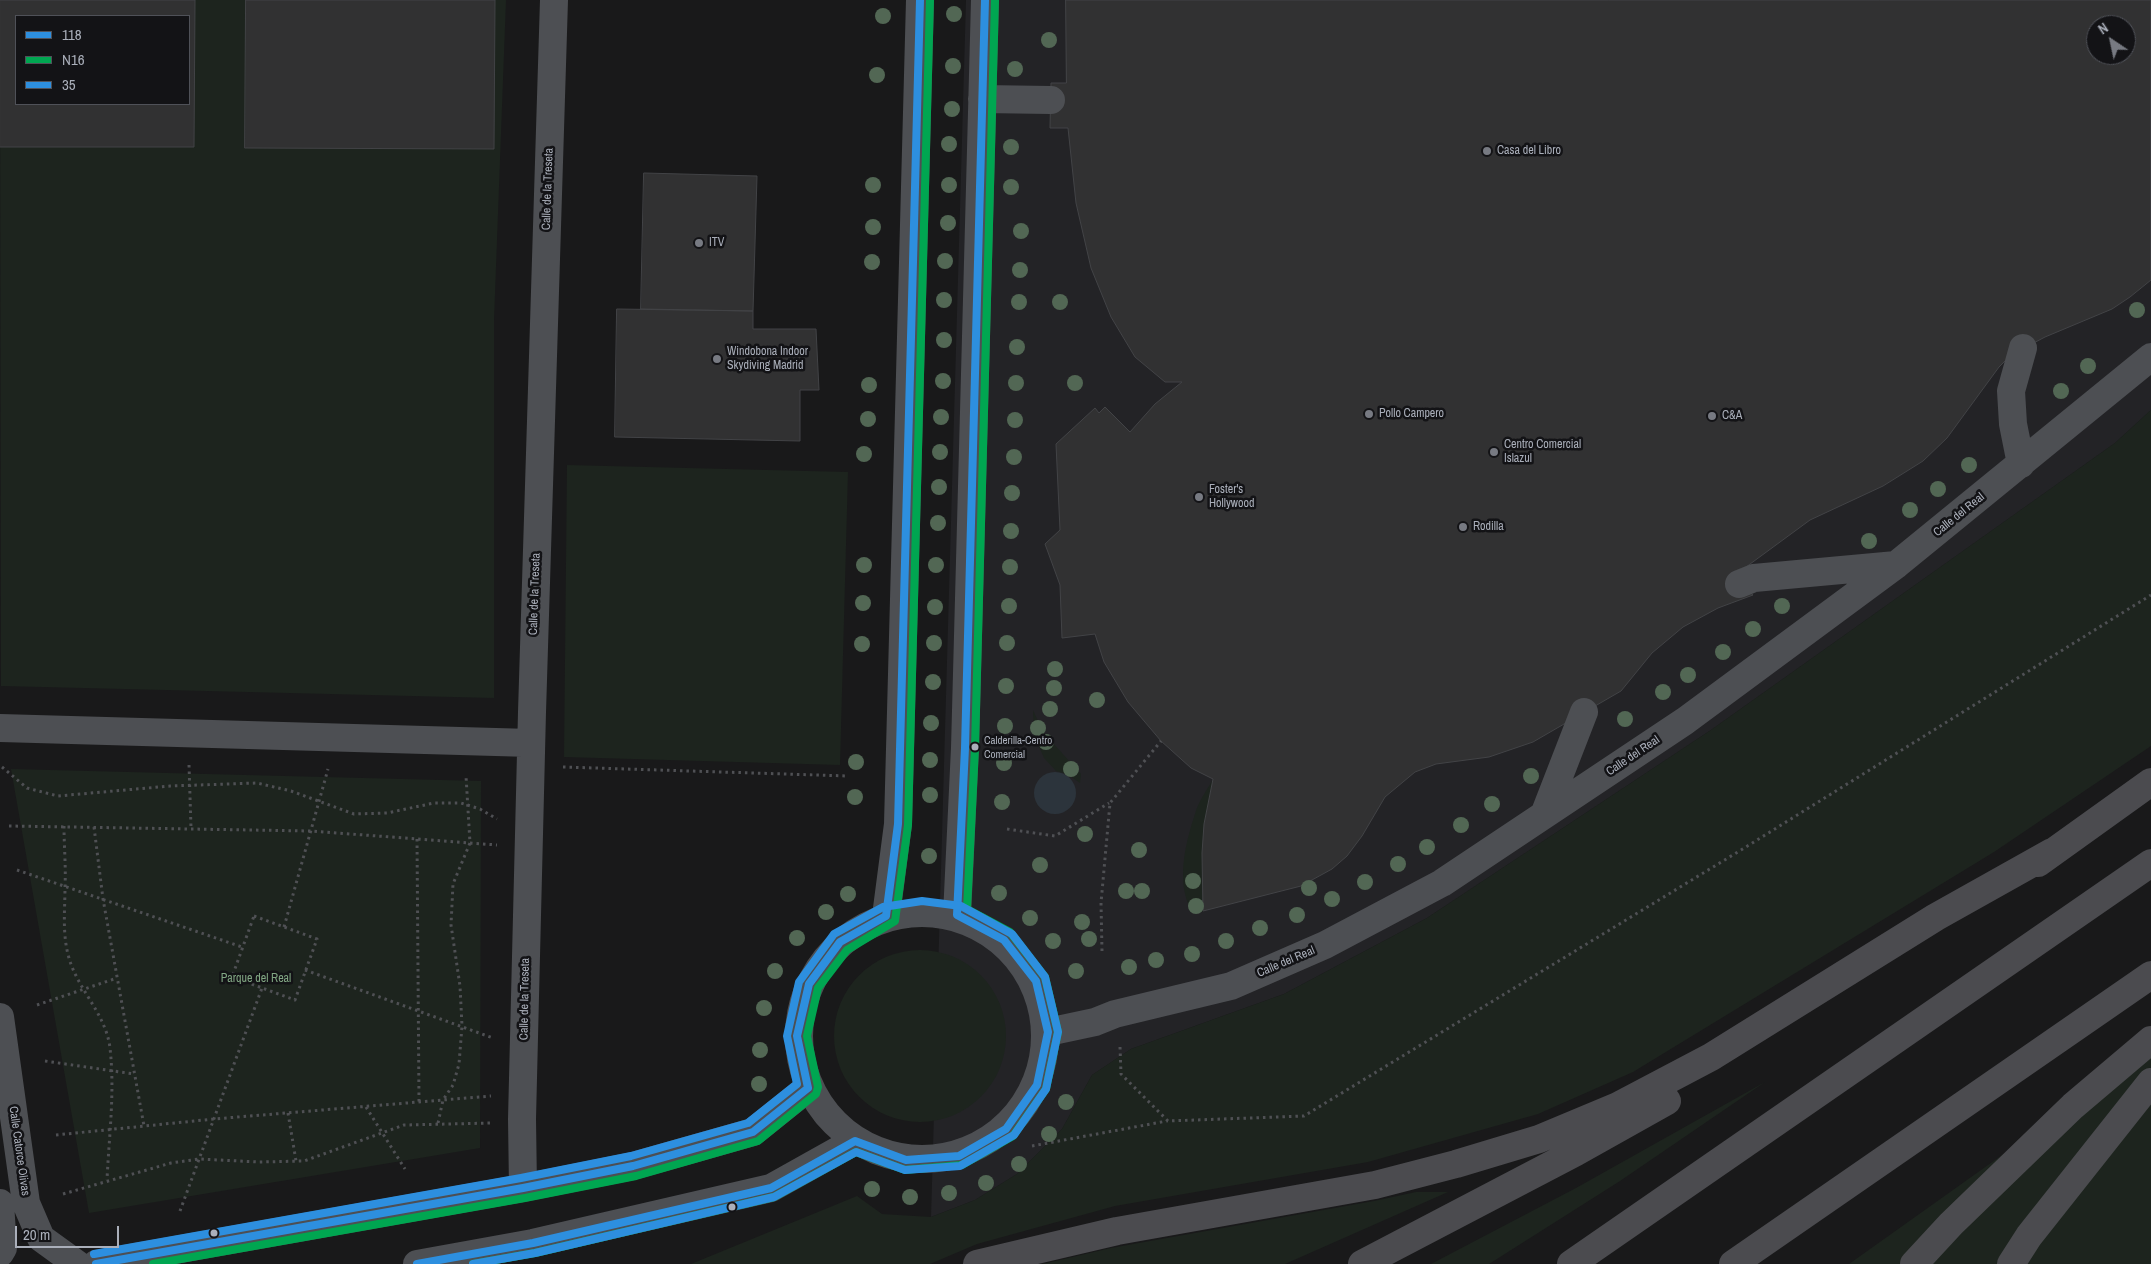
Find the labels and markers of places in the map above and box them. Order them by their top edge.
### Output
place label: Casa del Libro [1497,144,1561,158]
marker: Casa del Libro [1481,145,1493,157]
place label: ITV [709,236,724,250]
marker: ITV [693,237,705,249]
place label: Windobona Indoor Skydiving Madrid [727,345,808,373]
marker: Windobona Indoor Skydiving Madrid [711,353,723,365]
place label: Pollo Campero [1379,407,1444,421]
marker: Pollo Campero [1363,408,1375,420]
place label: C&A [1722,409,1742,423]
marker: C&A [1706,410,1718,422]
place label: Centro Comercial Islazul [1504,438,1581,466]
marker: Centro Comercial Islazul [1488,446,1500,458]
place label: Foster's Hollywood [1209,483,1254,511]
marker: Foster's Hollywood [1193,491,1205,503]
place label: Rodilla [1473,520,1504,534]
marker: Rodilla [1457,521,1469,533]
place label: Calderilla-Centro Comercial [984,734,1052,760]
marker: Calderilla-Centro Comercial [970,742,980,752]
unlabelled marker [727,1202,737,1212]
unlabelled marker [209,1228,219,1238]

